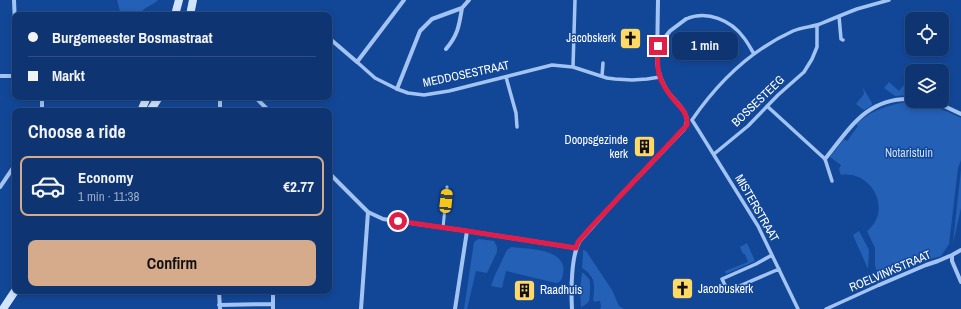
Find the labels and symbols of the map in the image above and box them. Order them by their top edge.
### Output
church icon: Jacobskerk [618,25,644,51]
place label: Jacobskerk [566,30,616,46]
callout: 1 min [672,32,738,60]
route end [649,37,667,55]
street label: MEDDOSESTRAAT [421,57,511,91]
street label: BOSSESTEEG [728,72,788,130]
place label: Doopsgezinde kerk [565,132,628,162]
building icon: Doopsgezinde kerk [631,134,657,160]
park label: Notaristuin [885,145,933,161]
street label: MISTERSTRAAT [731,171,783,245]
car [439,188,453,214]
route start [389,212,407,230]
street label: ROELVINKSTRAAT [847,247,933,295]
church icon: Jacobuskerk [670,276,696,302]
building icon: Raadhuis [512,277,538,303]
place label: Jacobuskerk [698,281,753,297]
place label: Raadhuis [540,282,582,298]

